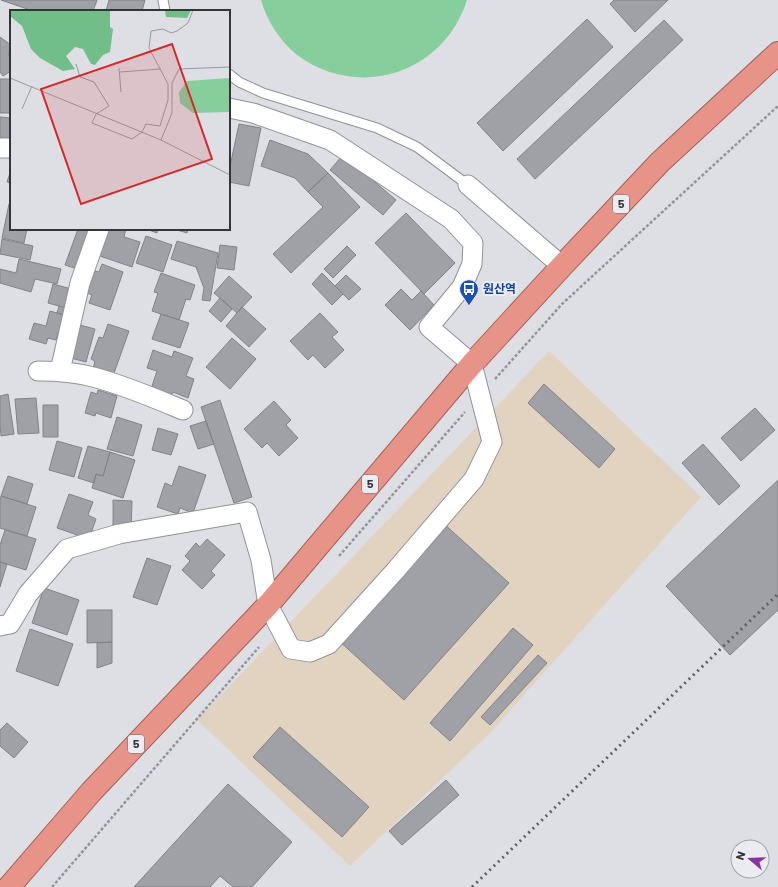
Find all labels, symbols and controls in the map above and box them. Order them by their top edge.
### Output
inset map [10,10,230,230]
road number: 5 [613,195,629,213]
bus stop icon: 원산역 [458,278,480,306]
place label: 원산역 [483,280,516,297]
road number: 5 [362,475,378,493]
road number: 5 [128,735,144,753]
north arrow [730,839,770,879]
text: N [732,849,749,862]

